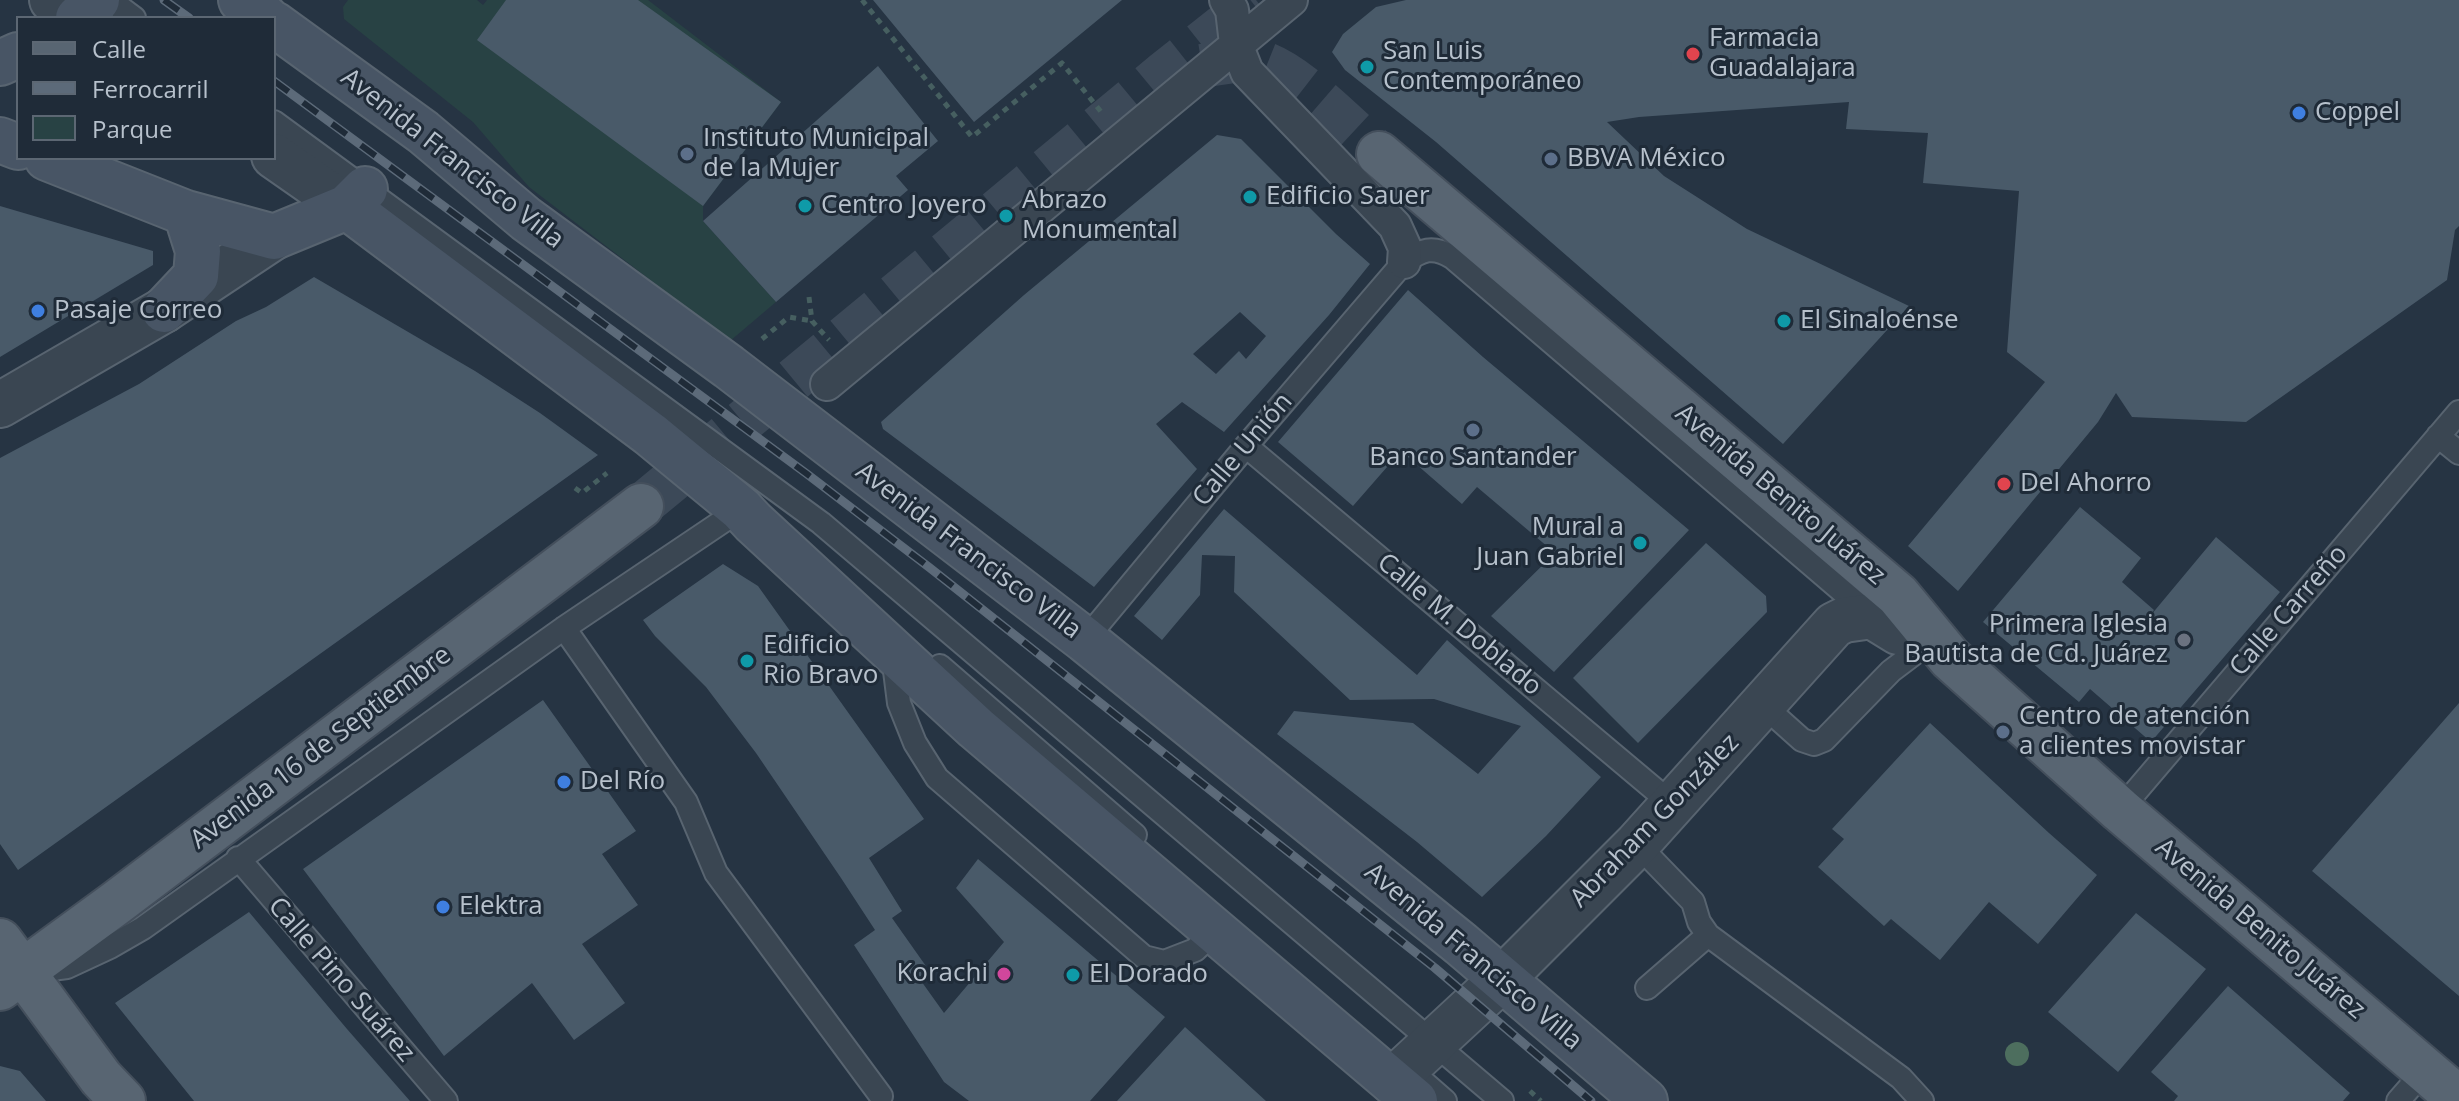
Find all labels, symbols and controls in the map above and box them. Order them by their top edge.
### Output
legend [16,16,276,160]
place label: Farmacia Guadalajara [1709,23,1856,84]
text: Calle [92,32,146,65]
place label: San Luis Contemporáneo [1383,36,1582,98]
marker: Farmacia Guadalajara [1684,45,1702,63]
marker: San Luis Contemporáneo [1358,58,1376,76]
street label: Avenida Francisco Villa [334,62,570,256]
text: Ferrocarril [92,72,208,105]
place label: Coppel [2315,97,2400,129]
marker: Coppel [2290,104,2308,122]
text: Parque [92,112,172,145]
place label: Instituto Municipal de la Mujer [703,123,929,184]
place label: BBVA México [1567,143,1726,175]
marker: Instituto Municipal de la Mujer [678,145,696,163]
marker: BBVA México [1542,150,1560,168]
place label: Edificio Sauer [1266,181,1430,213]
place label: Abrazo Monumental [1022,185,1178,246]
marker: Edificio Sauer [1241,188,1259,206]
place label: Centro Joyero [821,190,987,222]
marker: Centro Joyero [796,197,814,215]
marker: Abrazo Monumental [997,207,1015,225]
place label: Pasaje Correo [54,295,222,327]
marker: Pasaje Correo [29,302,47,320]
place label: El Sinaloénse [1800,305,1959,337]
marker: El Sinaloénse [1775,312,1793,330]
street label: Calle Unión [1187,387,1299,513]
street label: Avenida Benito Juárez [1669,398,1891,592]
marker: Banco Santander [1464,421,1482,439]
place label: Banco Santander [1369,442,1577,474]
street label: Avenida Francisco Villa [849,456,1087,646]
place label: Del Ahorro [2020,468,2152,500]
marker: Del Ahorro [1995,475,2013,493]
place label: Mural a Juan Gabriel [1476,512,1624,574]
marker: Mural a Juan Gabriel [1631,534,1649,552]
street label: Calle Carreño [2224,539,2354,683]
street label: Calle M. Doblado [1370,547,1548,703]
place label: Primera Iglesia Bautista de Cd. Juárez [1904,609,2168,670]
place label: Edificio Rio Bravo [763,630,879,692]
marker: Primera Iglesia Bautista de Cd. Juárez [2175,631,2193,649]
street label: Avenida 16 de Septiembre [185,640,457,856]
marker: Edificio Rio Bravo [738,652,756,670]
place label: Centro de atención a clientes movistar [2019,701,2250,762]
marker: Centro de atención a clientes movistar [1994,723,2012,741]
street label: Abraham González [1564,728,1746,914]
place label: Del Río [580,766,665,798]
marker: Del Río [555,773,573,791]
street label: Avenida Benito Juárez [2149,832,2371,1026]
street label: Avenida Francisco Villa [1358,857,1588,1057]
street label: Calle Pino Suárez [261,891,421,1069]
place label: Elektra [459,891,543,923]
marker: Elektra [434,898,452,916]
place label: Korachi [896,958,988,990]
place label: El Dorado [1089,959,1208,991]
marker: Korachi [995,965,1013,983]
marker: El Dorado [1064,966,1082,984]

